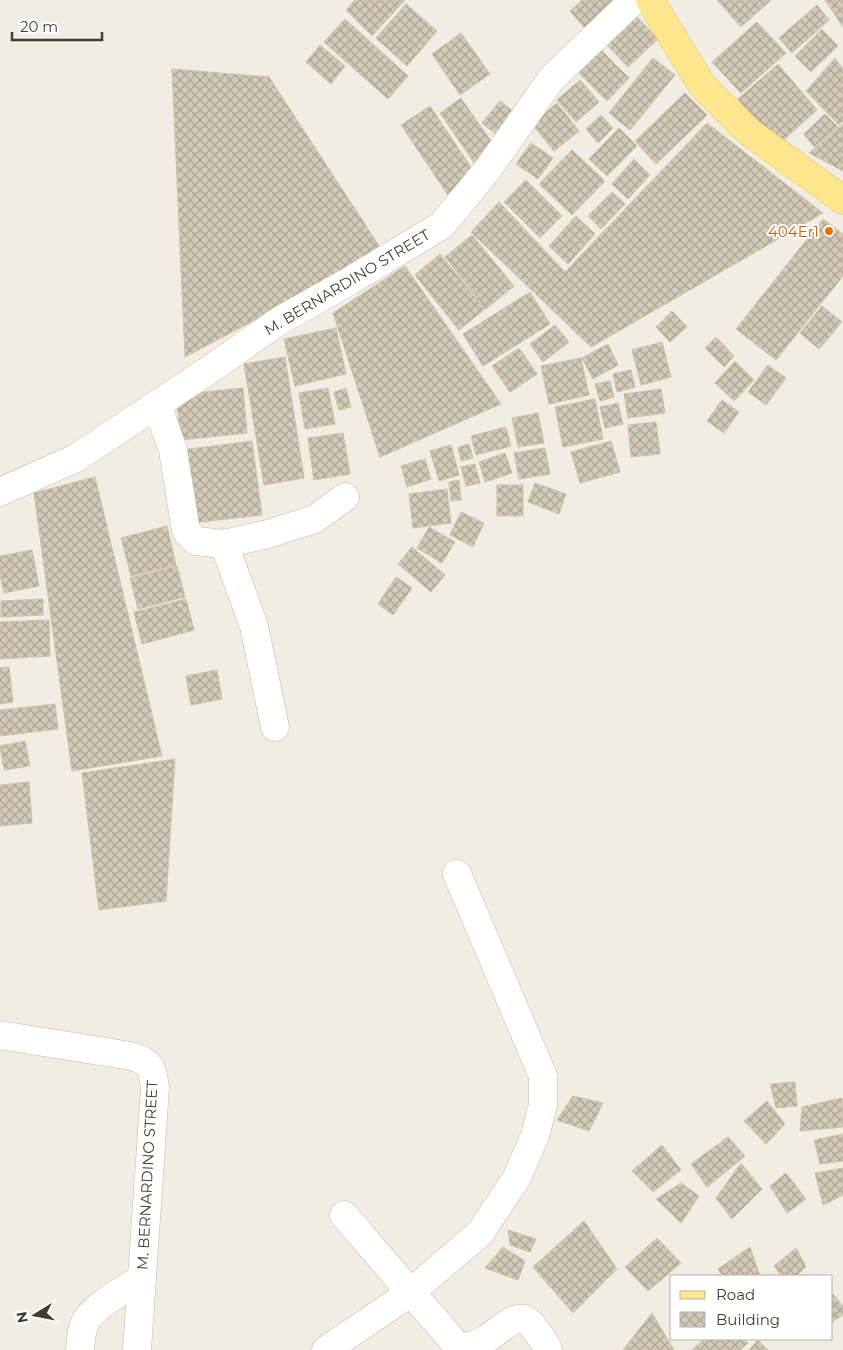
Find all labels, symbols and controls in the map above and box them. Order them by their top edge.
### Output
scale bar [12,10,102,42]
text: 20 m [20,17,58,36]
place label: 404Er1 [768,222,819,241]
street label: M. BERNARDINO STREET [261,225,434,339]
marker: 404Er1 [823,225,835,237]
street label: M. BERNARDINO STREET [133,1079,161,1270]
legend [670,1275,833,1340]
text: Road [716,1285,755,1304]
north arrow [10,1290,60,1340]
text: N [12,1310,32,1324]
text: Building [716,1310,780,1329]

